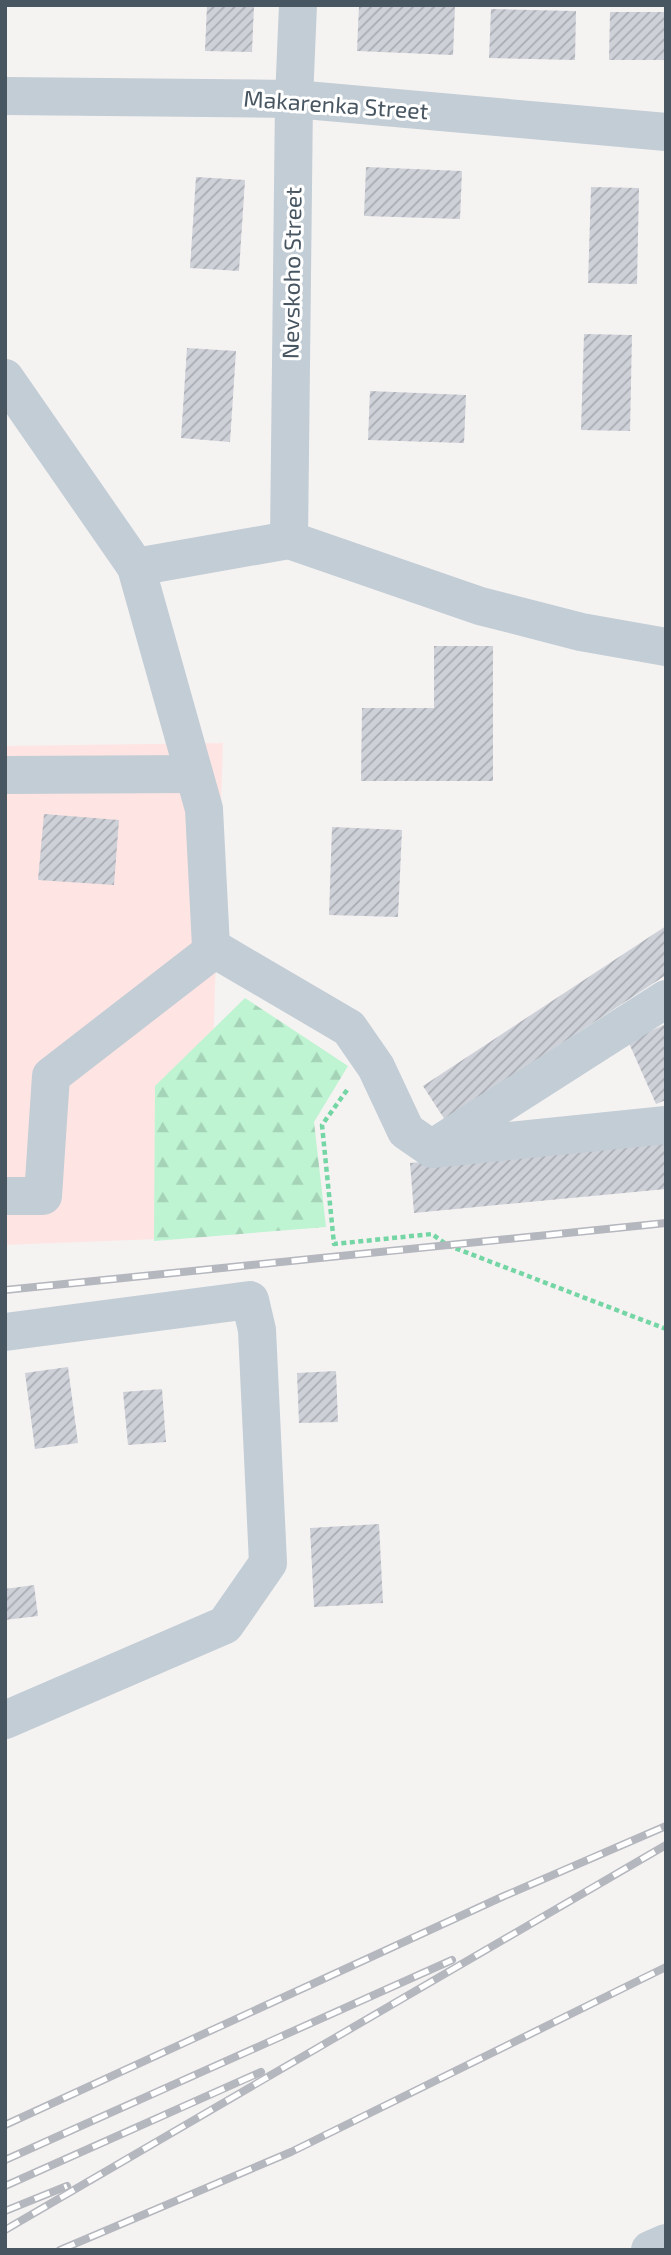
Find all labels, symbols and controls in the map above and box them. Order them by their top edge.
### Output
street label: Makarenka Street [243,84,430,124]
street label: Nevskoho Street [275,186,307,359]

